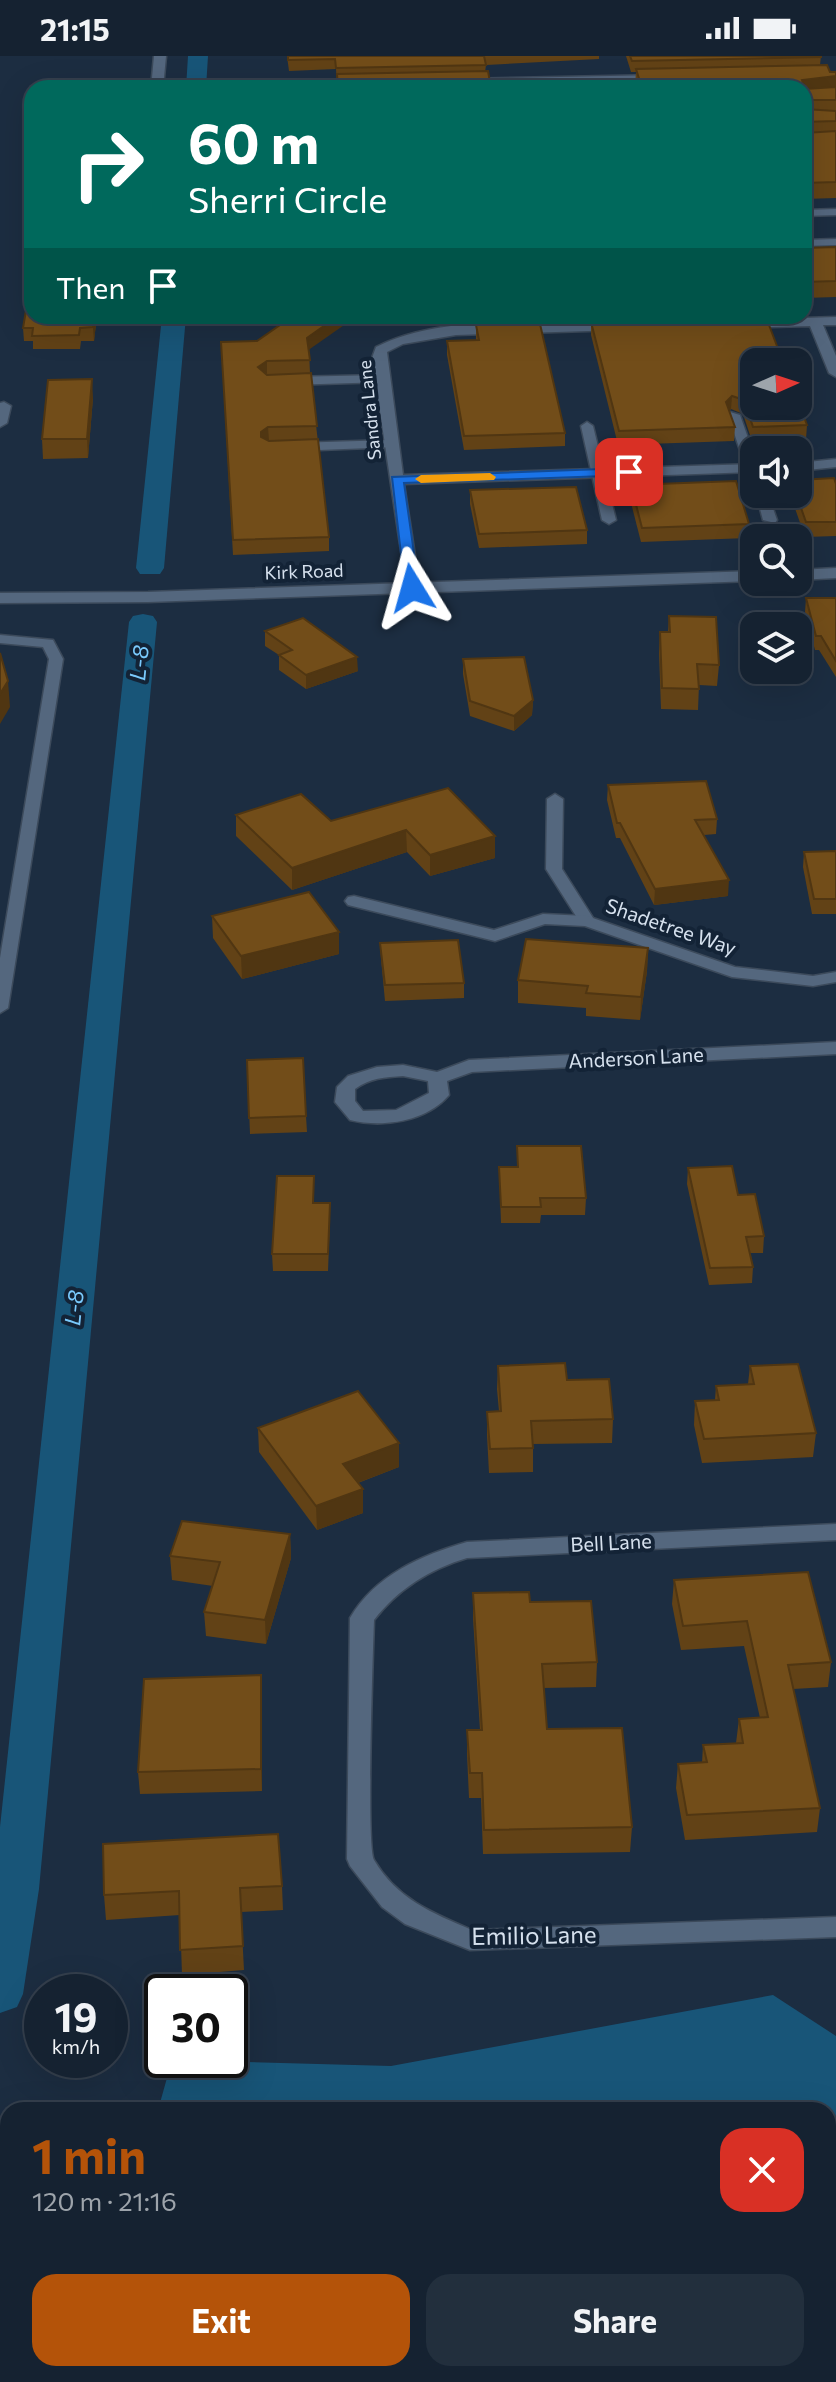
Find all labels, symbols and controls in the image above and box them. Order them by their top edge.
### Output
text: 21:15 [40,10,110,47]
text: 60 m [188,107,319,176]
icon: right [56,112,160,216]
text: Sherri Circle [188,176,387,220]
icon: arrive [141,264,185,308]
text: Then [56,268,125,305]
north arrow [740,348,812,420]
map controls [740,348,812,684]
street label: Sandra Lane [353,359,385,461]
button: sound [740,436,812,508]
pin [595,438,663,506]
icon: arrive [607,450,651,494]
button: search [740,524,812,596]
position arrow [370,546,454,630]
street label: Kirk Road [264,559,344,583]
button: layers [740,612,812,684]
water label: L-8 [123,643,154,682]
street label: Shadetree Way [603,893,740,960]
street label: Anderson Lane [568,1041,704,1073]
water label: L-8 [58,1288,89,1327]
street label: Bell Lane [570,1528,652,1556]
street label: Emilio Lane [471,1919,597,1950]
speed limit sign: 30 [144,1974,248,2078]
text: 19 [55,1991,97,2040]
text: km/h [52,2034,100,2058]
text: 1 min [32,2125,146,2184]
button: close [720,2128,804,2212]
text: 120 m · 21:16 [32,2185,177,2216]
button: Exit [32,2274,410,2366]
button: Share [426,2274,804,2366]

